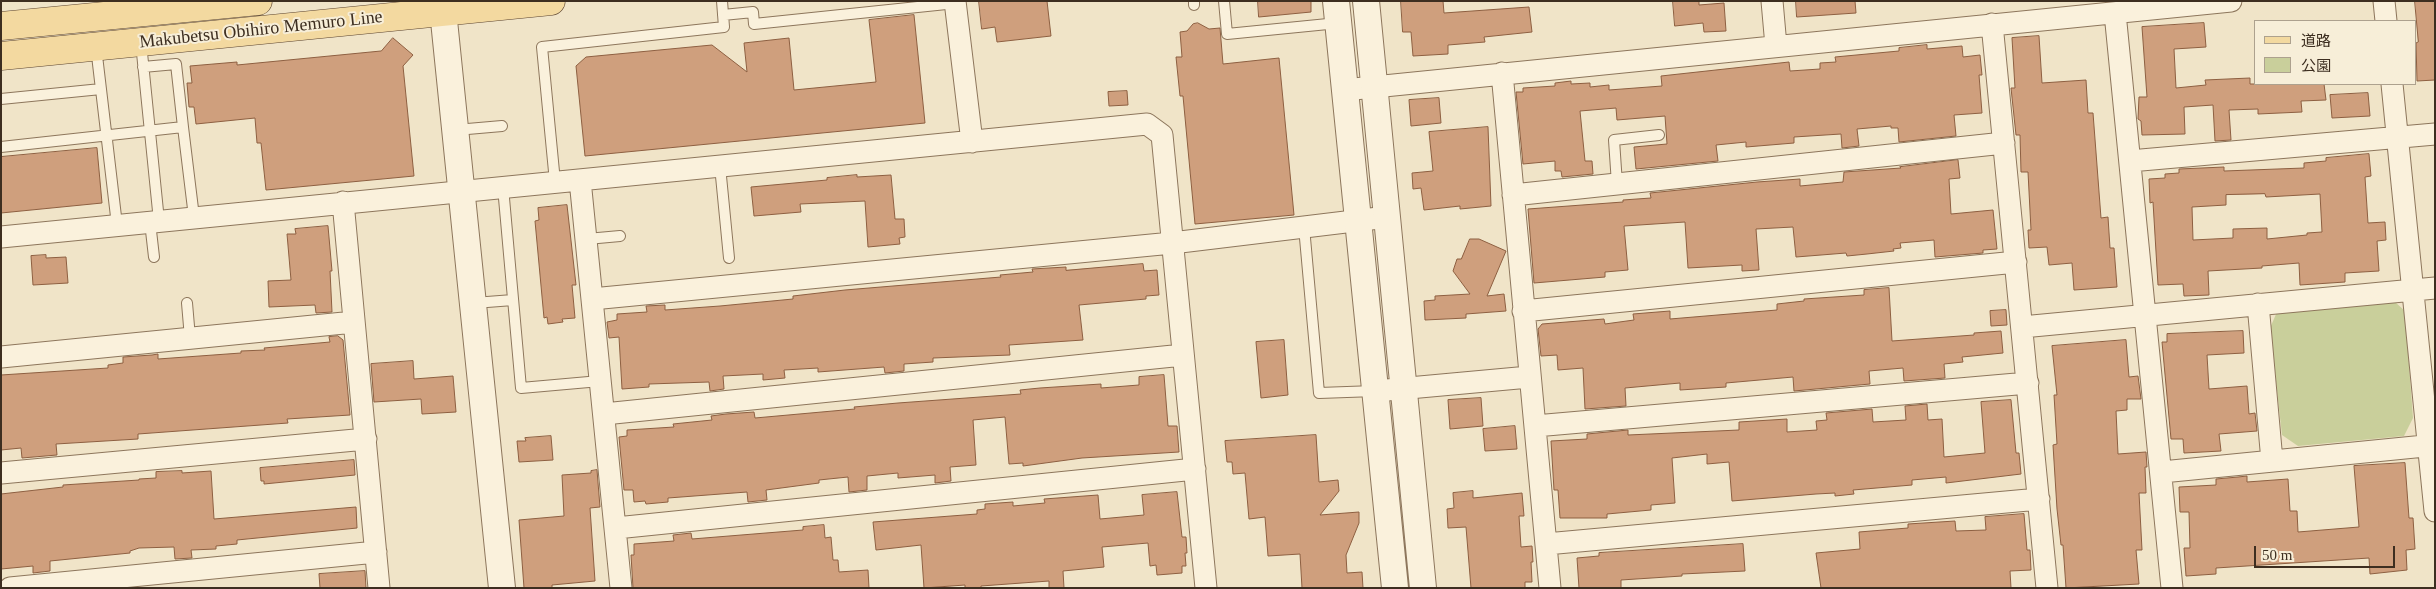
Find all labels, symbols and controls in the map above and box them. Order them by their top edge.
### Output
street label: Makubetsu Obihiro Memuro Line [138,6,384,54]
legend [2254,20,2416,85]
text: 道路 [2301,33,2331,49]
text: 公園 [2301,58,2331,74]
scale bar [2256,536,2397,568]
text: 50 m [2262,547,2292,563]

